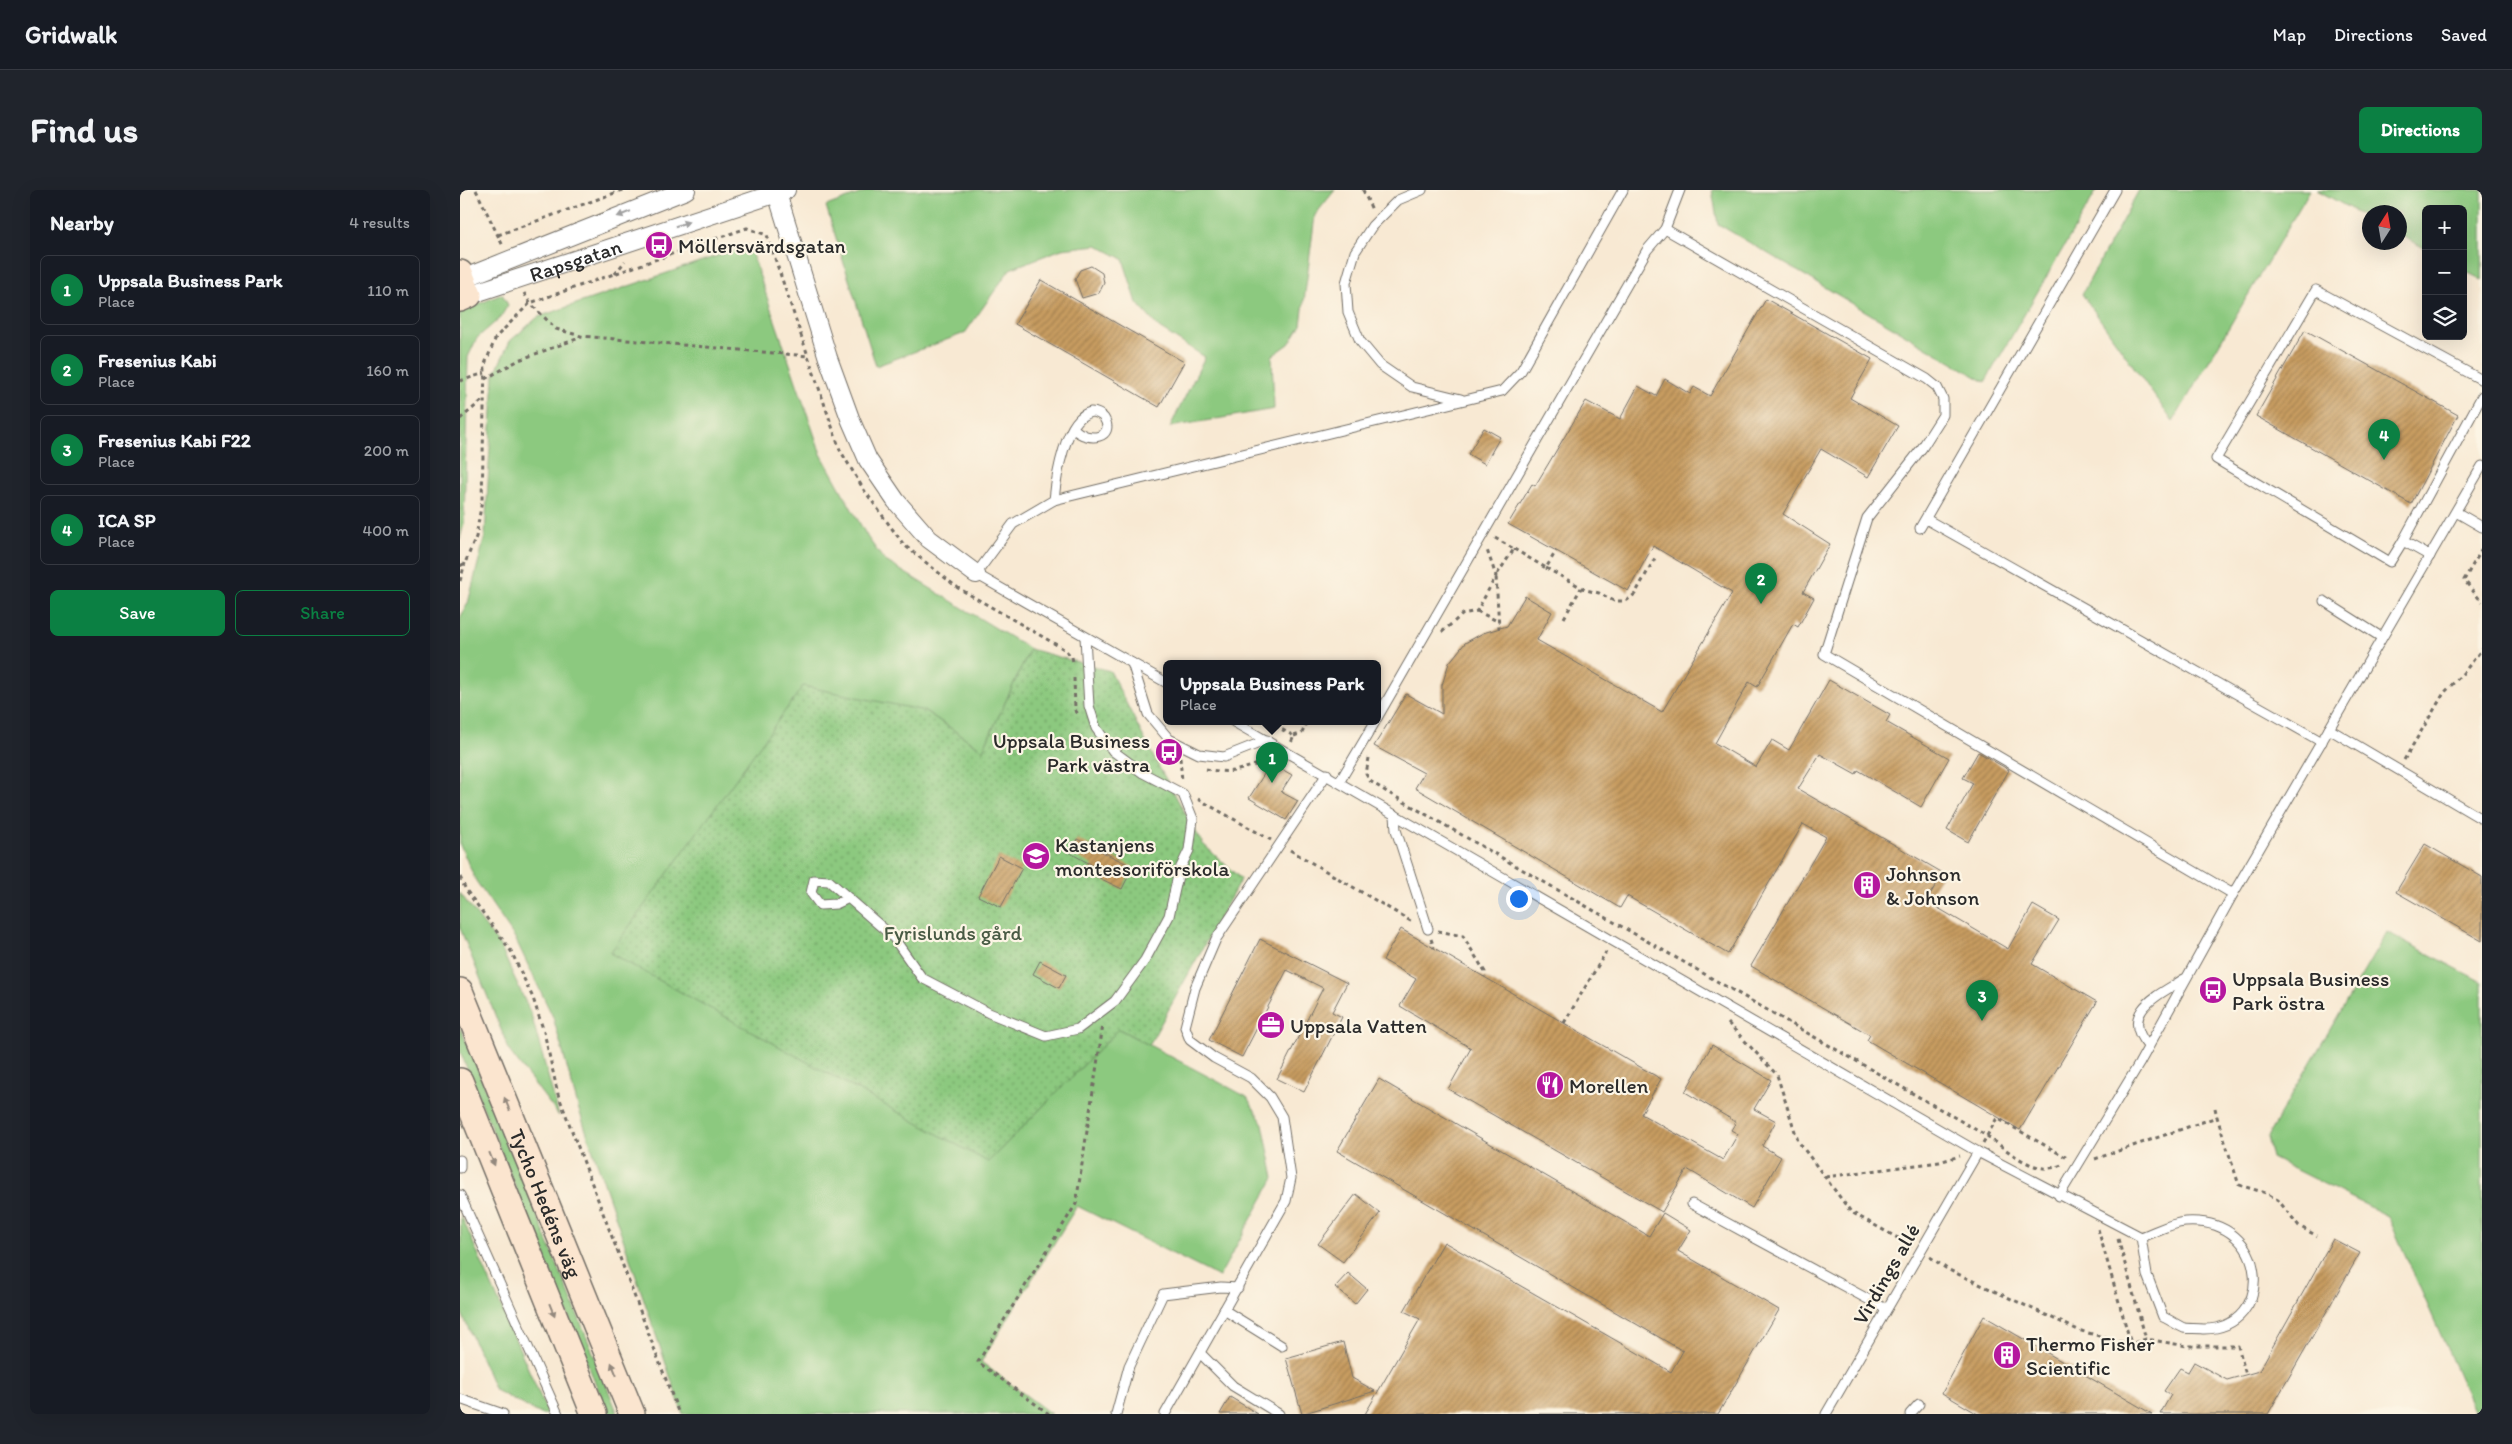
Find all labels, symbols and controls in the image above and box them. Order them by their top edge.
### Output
text: Gridwalk [25,20,117,49]
text: Map [2273,24,2306,46]
text: Directions [2334,24,2413,46]
text: Saved [2441,24,2487,46]
button: Directions [2359,107,2482,153]
text: Find us [30,109,138,151]
north arrow [2362,205,2407,250]
map controls [2422,205,2467,340]
button: + [2422,205,2467,250]
text: Nearby [50,210,114,235]
one-way arrow [617,210,631,218]
text: 4 results [349,213,410,232]
one-way arrow [674,220,689,228]
bus stop icon: Möllersvärdsgatan [644,230,674,260]
street label: Rapsgatan [526,233,624,287]
place label: Möllersvärdsgatan [678,233,846,258]
button: − [2422,250,2467,295]
text: Uppsala Business Park [98,269,283,292]
text: 1 [63,281,71,300]
text: 110 m [367,281,409,300]
text: Place [98,292,135,311]
button: layers [2422,295,2467,340]
text: Fresenius Kabi [98,349,217,372]
text: 2 [63,361,71,380]
text: 160 m [366,361,409,380]
text: Place [98,372,135,391]
pin: 4 [2368,419,2400,460]
text: Fresenius Kabi F22 [98,429,251,452]
text: 3 [63,441,71,460]
text: 200 m [364,441,409,460]
text: Place [98,452,135,471]
text: ICA SP [98,509,156,532]
text: 4 [62,521,72,540]
text: 400 m [363,521,409,540]
text: Place [98,532,135,551]
pin: 2 [1745,563,1777,604]
button: Save [50,590,225,636]
button: Share [235,590,410,636]
popup [1163,660,1381,725]
text: Uppsala Business Park [1180,672,1364,695]
text: Place [1180,695,1217,714]
place label: Uppsala Business Park västra [993,728,1150,777]
bus stop icon: Uppsala Business Park västra [1154,737,1184,767]
pin: 1 [1256,742,1288,783]
place label: Kastanjens montessoriförskola [1055,832,1229,881]
school or university icon: Kastanjens montessoriförskola [1021,841,1051,871]
place label: Johnson & Johnson [1886,861,1980,910]
building icon: Johnson & Johnson [1852,870,1882,900]
your location [1506,886,1532,912]
park label: Fyrislunds gård [884,920,1023,945]
place label: Uppsala Business Park östra [2232,966,2389,1015]
bus stop icon: Uppsala Business Park östra [2198,975,2228,1005]
pin: 3 [1966,980,1998,1021]
office icon: Uppsala Vatten [1256,1010,1286,1040]
place label: Uppsala Vatten [1290,1013,1427,1038]
restaurant icon: Morellen [1535,1070,1565,1100]
place label: Morellen [1569,1073,1649,1098]
one-way arrow [502,1097,510,1112]
street label: Tycho Hedéns väg [505,1125,588,1282]
one-way arrow [488,1152,496,1166]
street label: Virdings allé [1847,1219,1925,1329]
one-way arrow [548,1303,556,1318]
place label: Thermo Fisher Scientific [2026,1331,2155,1380]
building icon: Thermo Fisher Scientific [1992,1340,2022,1370]
one-way arrow [609,1362,617,1376]

